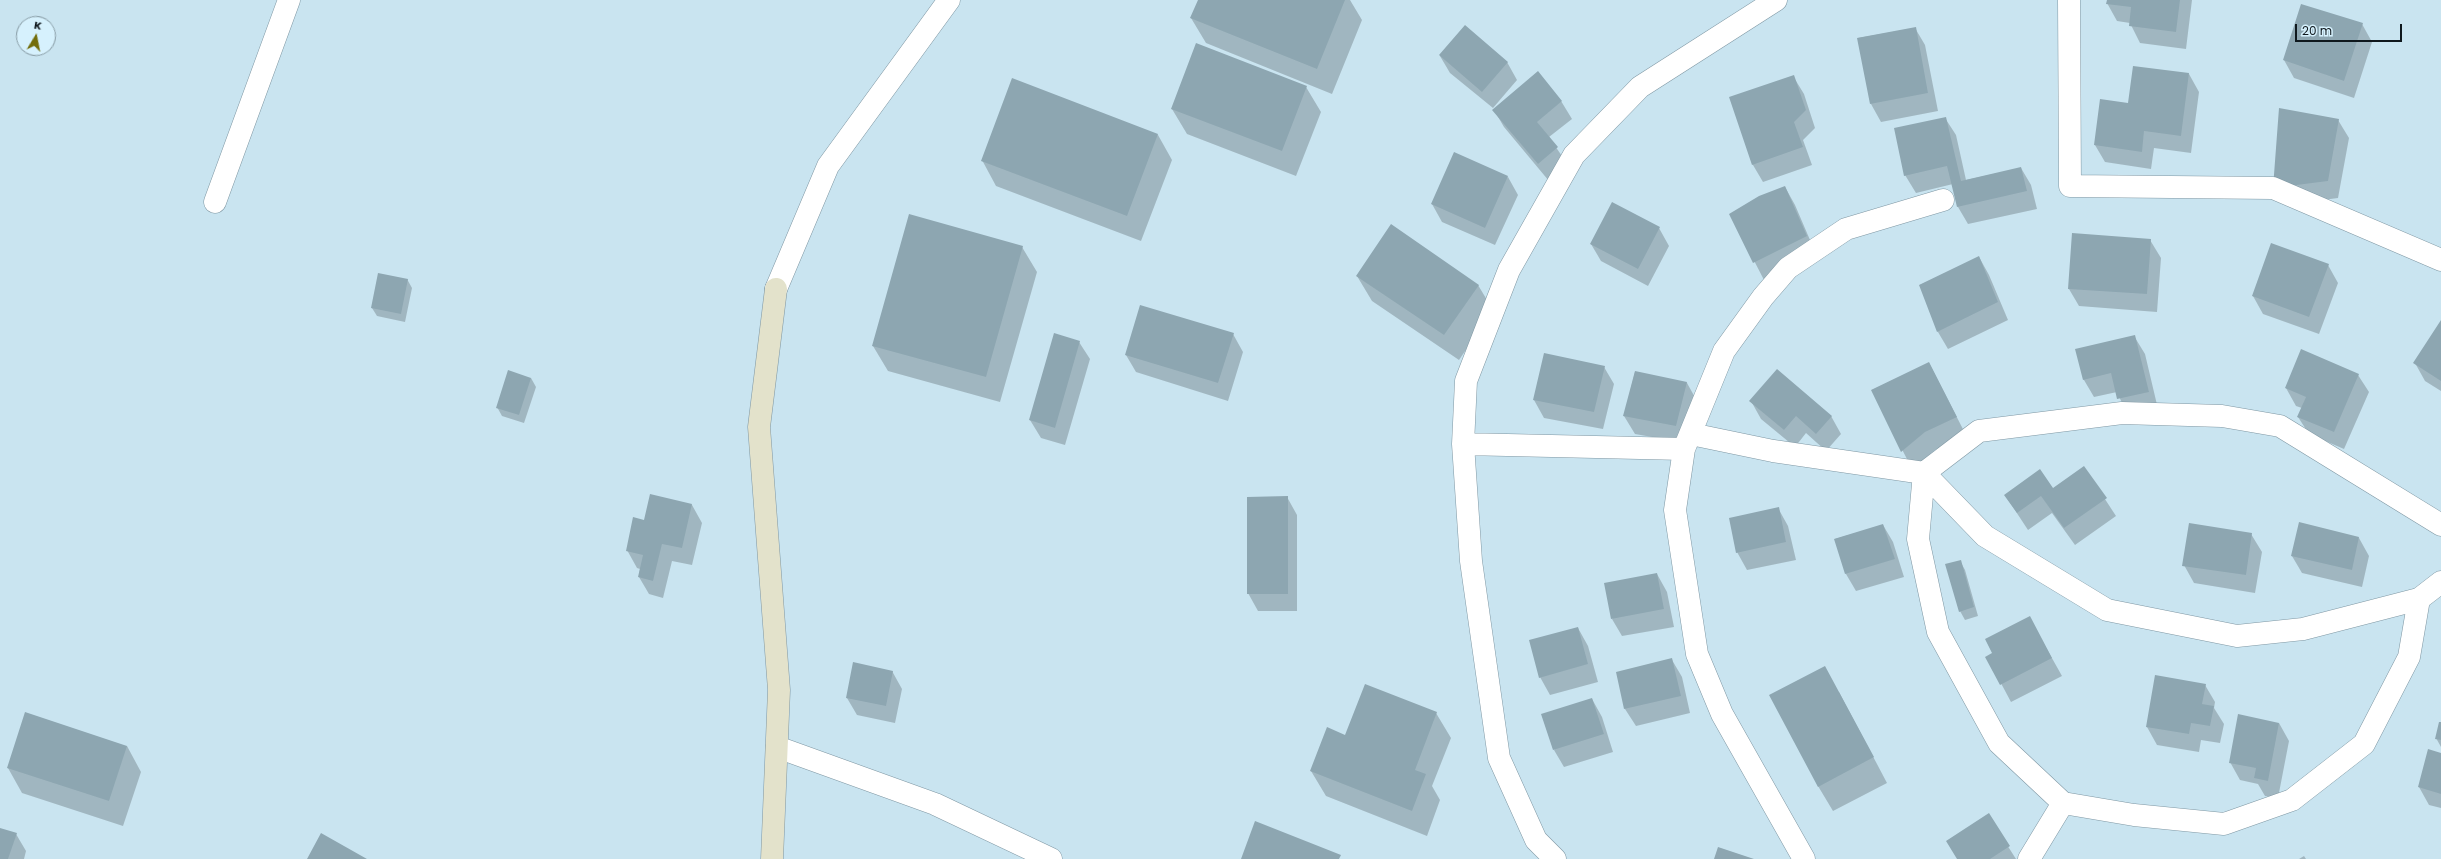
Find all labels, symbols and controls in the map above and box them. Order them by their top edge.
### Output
north arrow [16,16,56,56]
scale bar [2297,16,2404,42]
text: K [33,17,43,34]
text: 20 m [2302,22,2332,39]

